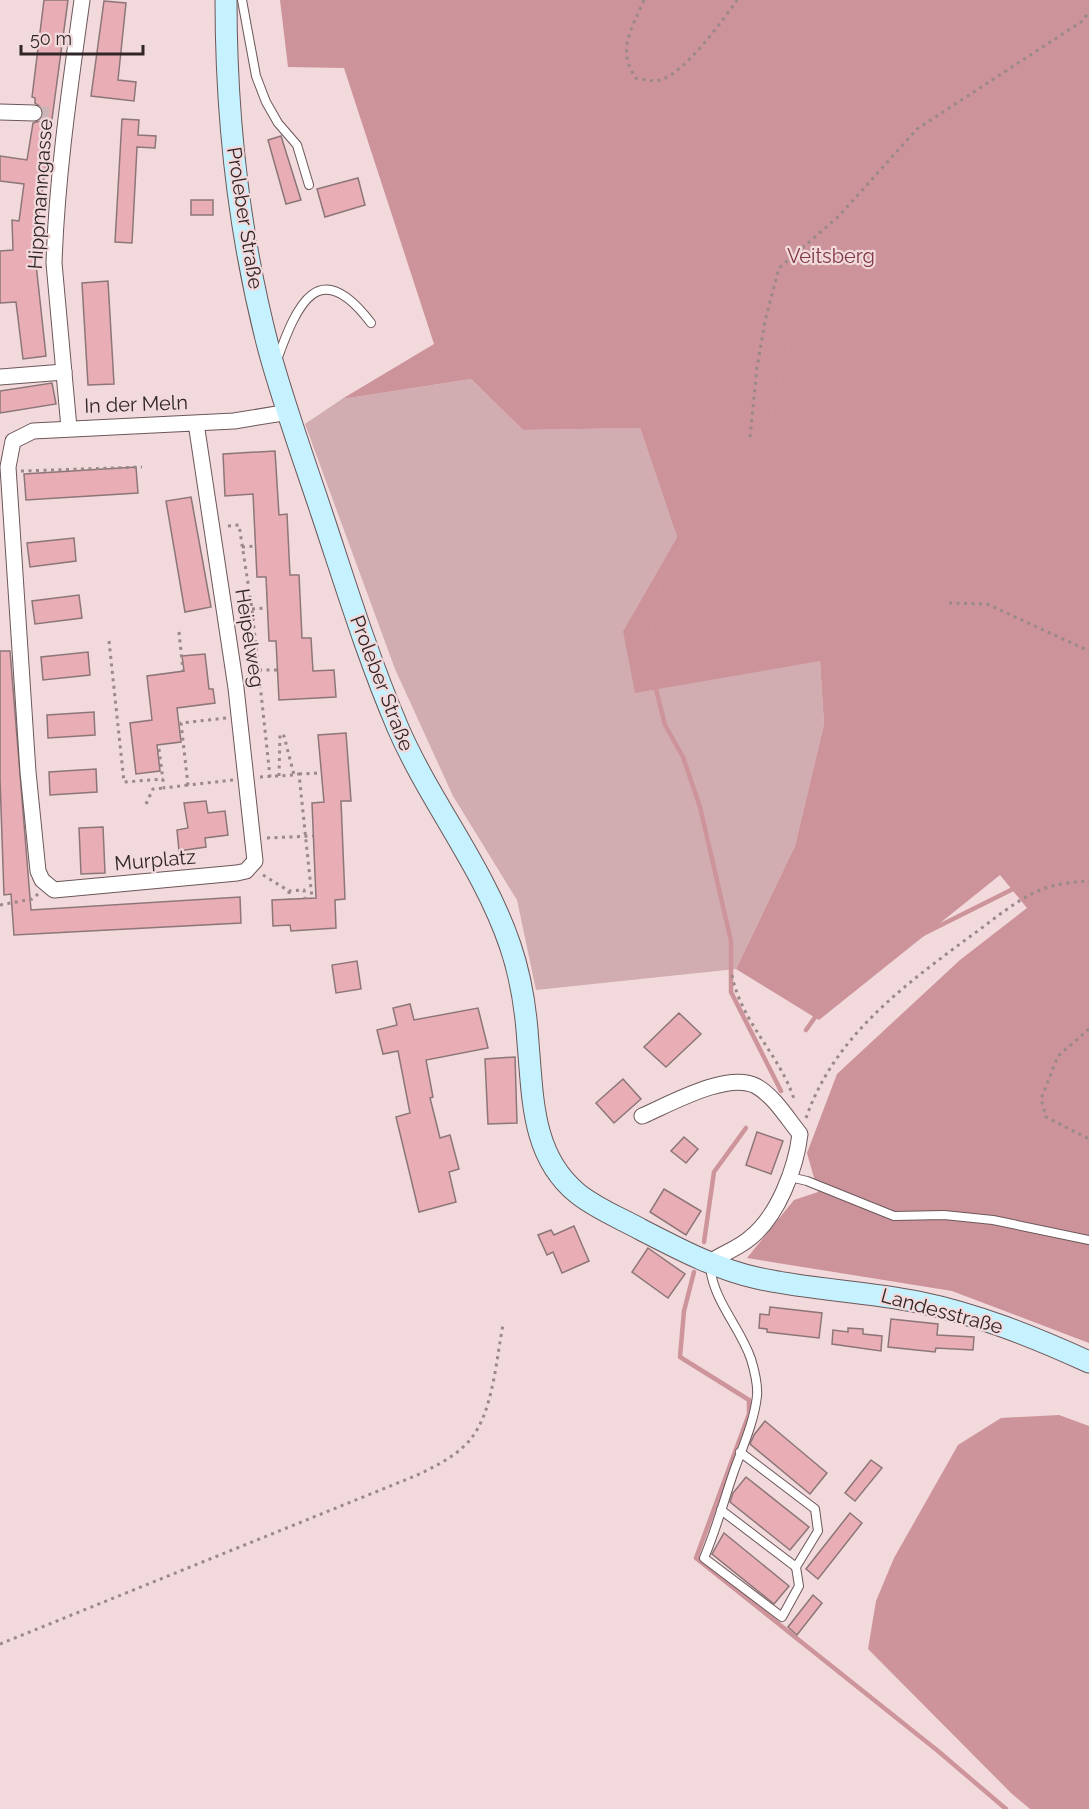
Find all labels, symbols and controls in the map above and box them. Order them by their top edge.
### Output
scale bar [21,18,142,56]
text: 50 m [30,28,72,49]
street label: Hippmanngasse [23,118,57,270]
street label: Proleber Straße [222,145,268,291]
park label: Veitsberg [787,244,875,268]
street label: In der Meln [84,390,188,418]
street label: Heipelweg [230,587,270,689]
street label: Proleber Straße [345,612,419,754]
street label: Murplatz [113,844,197,876]
street label: Landesstraße [878,1283,1006,1339]

